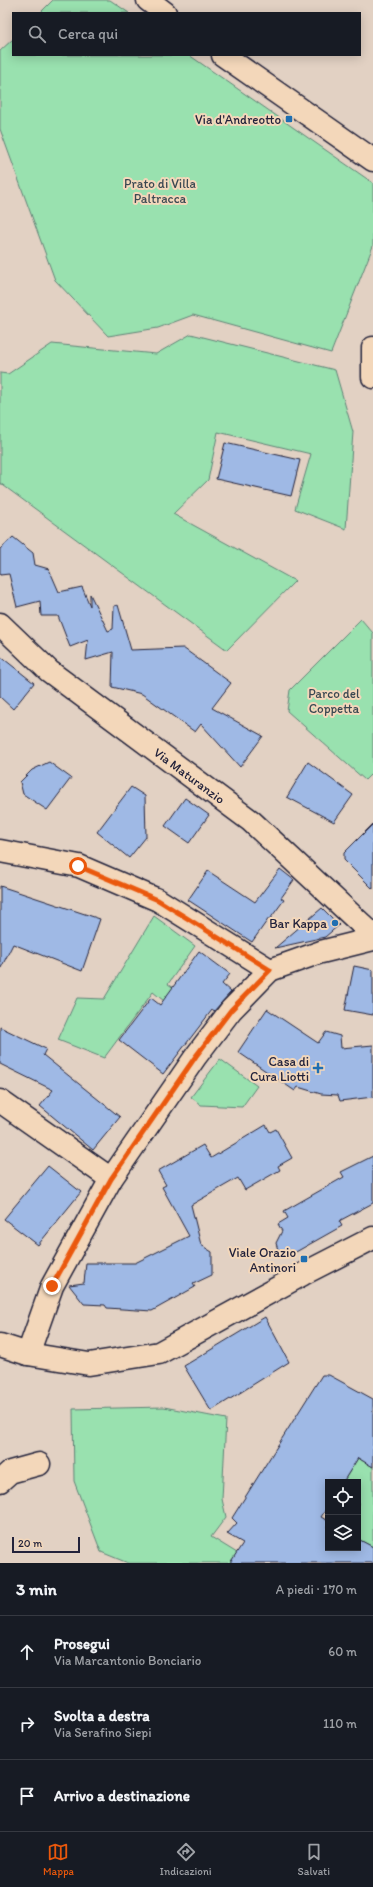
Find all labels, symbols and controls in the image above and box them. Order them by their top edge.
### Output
search box [12,12,361,56]
icon: search [26,23,48,45]
text: Cerca qui [58,25,118,43]
place label: Via d'Andreotto [195,112,281,127]
marker: Via d'Andreotto [284,114,294,124]
park label: Prato di Villa Paltracca [124,176,196,206]
park label: Parco del Coppetta [308,686,360,716]
street label: Via Maturanzio [151,745,228,807]
route start [69,857,87,875]
place label: Bar Kappa [269,916,327,931]
marker: Bar Kappa [330,918,340,928]
place label: Casa di Cura Liotti [250,1054,309,1084]
marker: Casa di Cura Liotti [312,1062,324,1074]
place label: Viale Orazio Antinori [229,1245,296,1275]
marker: Viale Orazio Antinori [299,1254,309,1264]
route end [43,1277,61,1295]
map controls [325,1479,361,1551]
button: locate [325,1479,361,1515]
button: layers [325,1515,361,1551]
scale bar [12,1535,80,1554]
text: 20 m [18,1537,42,1550]
text: 3 min [16,1579,57,1599]
text: A piedi · 170 m [276,1582,357,1597]
text: Prosegui [54,1635,110,1653]
icon: ahead [16,1641,38,1663]
text: 60 m [328,1644,357,1659]
text: Via Marcantonio Bonciario [54,1653,201,1668]
text: Svolta a destra [54,1707,150,1725]
icon: right [16,1713,38,1735]
text: 110 m [323,1716,357,1731]
text: Via Serafino Siepi [54,1725,152,1740]
icon: arrive [16,1785,38,1807]
text: Arrivo a destinazione [54,1787,190,1805]
tab: Mappa [43,1841,74,1878]
tab: Indicazioni [160,1841,212,1878]
tab: Salvati [298,1841,330,1878]

